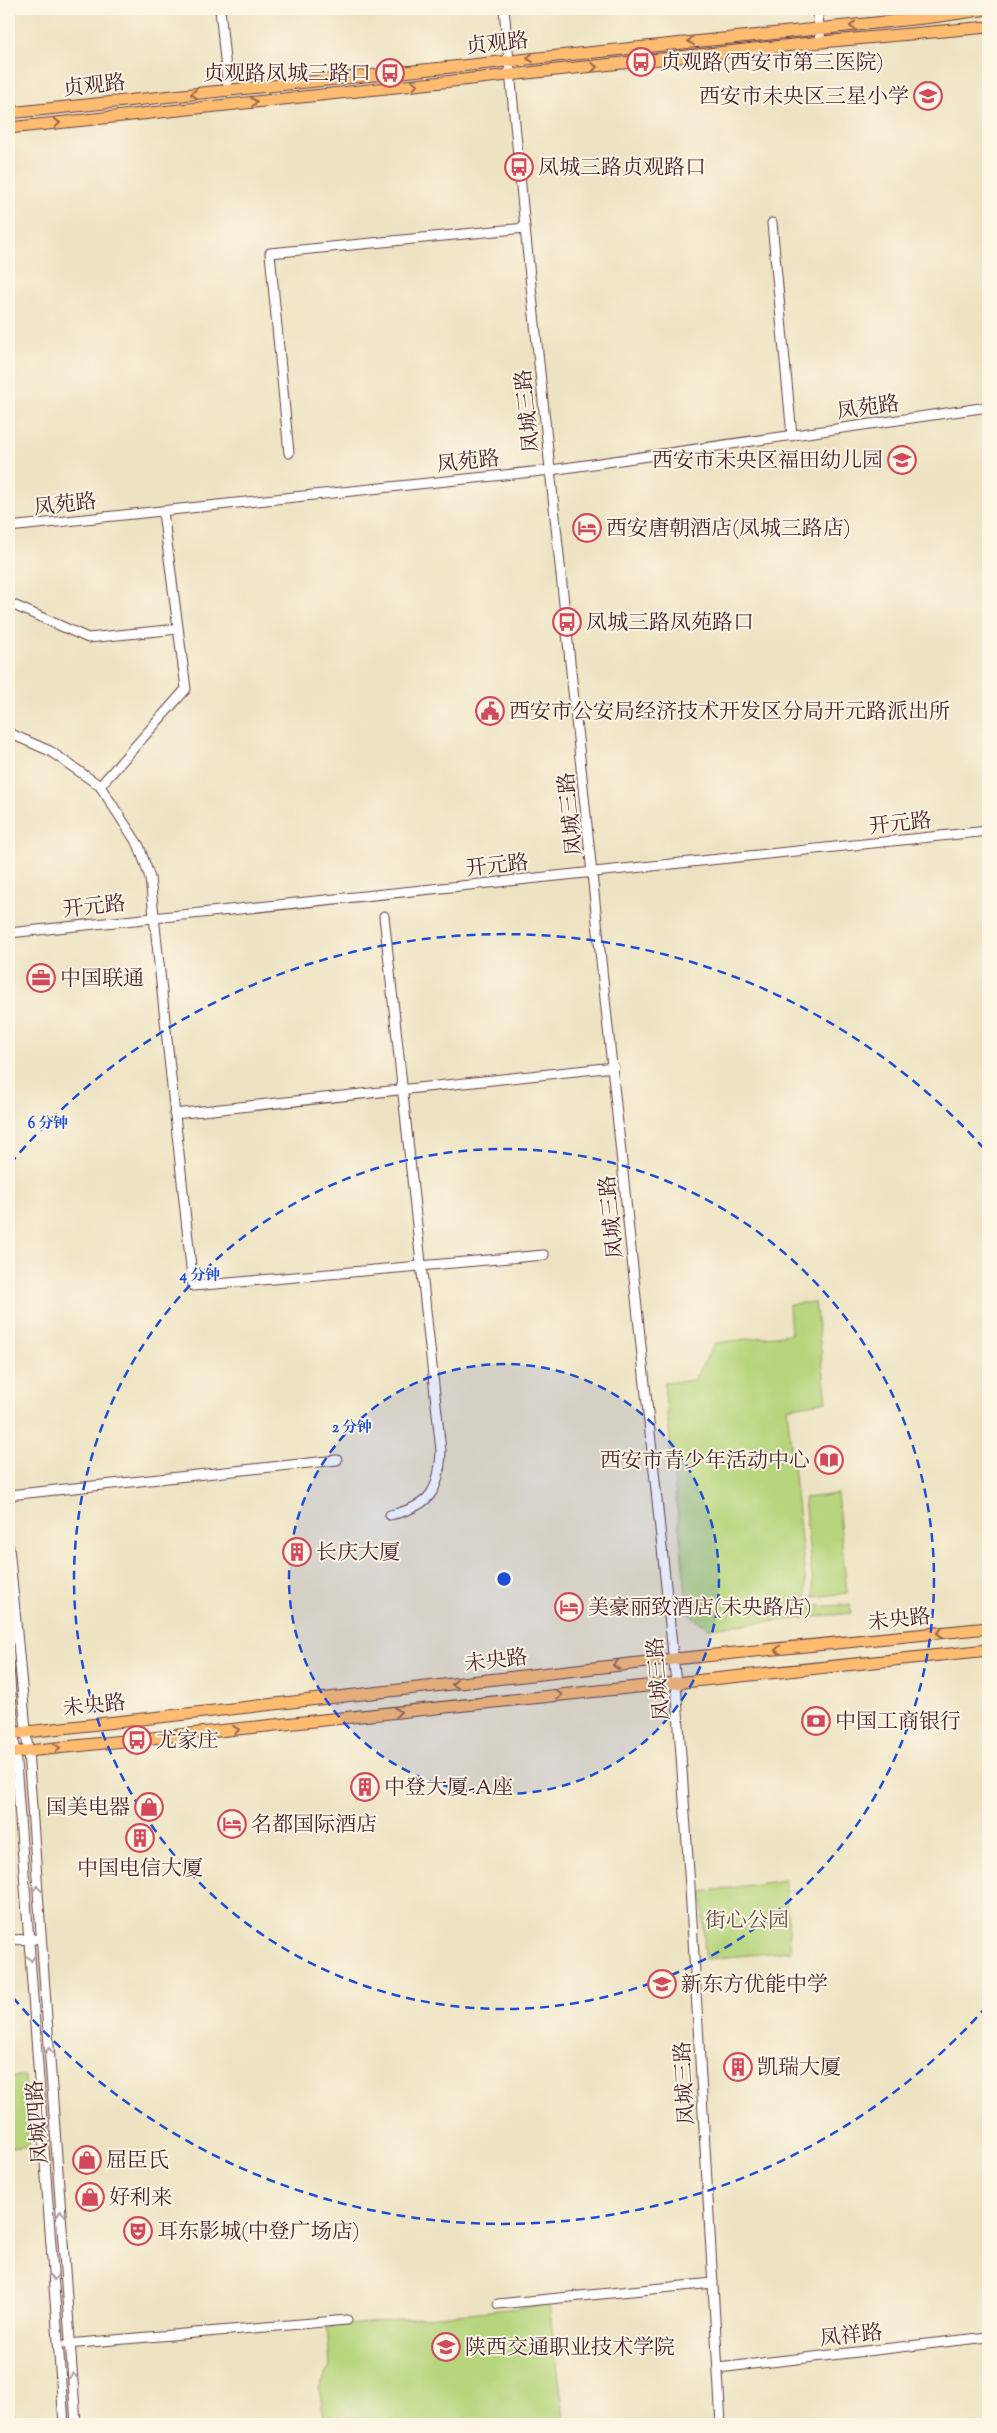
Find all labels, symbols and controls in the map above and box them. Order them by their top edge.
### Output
one-way arrow [849,20,857,31]
street label: 贞观路 [464,27,530,63]
one-way arrow [687,35,695,46]
bus stop icon: 贞观路(西安市第三医院) [626,47,656,77]
place label: 贞观路(西安市第三医院) [660,49,884,79]
one-way arrow [526,53,534,64]
bus stop icon: 贞观路凤城三路口 [375,58,405,88]
place label: 贞观路凤城三路口 [203,60,371,90]
one-way arrow [591,62,599,73]
street label: 贞观路 [61,69,127,105]
one-way arrow [412,80,420,91]
school or university icon: 西安市未央区三星小学 [913,81,943,111]
place label: 西安市未央区三星小学 [699,83,909,113]
one-way arrow [190,88,198,99]
one-way arrow [250,97,258,108]
one-way arrow [54,118,62,129]
bus stop icon: 凤城三路贞观路口 [504,152,534,182]
place label: 凤城三路贞观路口 [538,154,706,184]
street label: 凤城三路 [510,367,548,454]
street label: 凤苑路 [835,390,902,428]
street label: 凤苑路 [435,445,501,481]
school or university icon: 西安市未央区福田幼儿园 [887,445,917,475]
place label: 西安市未央区福田幼儿园 [652,447,883,477]
street label: 凤苑路 [32,488,98,524]
hotel icon: 西安唐朝酒店(凤城三路店) [572,513,602,543]
place label: 西安唐朝酒店(凤城三路店) [606,515,851,545]
bus stop icon: 凤城三路凤苑路口 [552,607,582,637]
place label: 凤城三路凤苑路口 [586,609,754,639]
public building icon: 西安市公安局经济技术开发区分局开元路派出所 [475,696,505,726]
place label: 西安市公安局经济技术开发区分局开元路派出所 [509,698,950,728]
street label: 凤城三路 [553,770,591,857]
street label: 开元路 [867,807,933,843]
street label: 开元路 [464,849,530,885]
street label: 开元路 [61,890,127,926]
office icon: 中国联通 [26,963,56,993]
place label: 中国联通 [60,965,144,995]
text: 6 分钟 [28,1114,68,1135]
street label: 凤城三路 [594,1173,632,1260]
text: 4 分钟 [179,1266,220,1287]
text: 2 分钟 [332,1418,372,1439]
library icon: 西安市青少年活动中心 [814,1445,844,1475]
place label: 西安市青少年活动中心 [600,1447,810,1477]
building icon: 长庆大厦 [282,1537,312,1567]
place label: 长庆大厦 [316,1539,400,1569]
centre of rings [495,1570,513,1588]
hotel icon: 美豪丽致酒店(未央路店) [554,1592,584,1622]
place label: 美豪丽致酒店(未央路店) [588,1594,812,1624]
street label: 未央路 [866,1603,932,1639]
one-way arrow [935,1627,943,1638]
street label: 凤城三路 [641,1636,679,1722]
street label: 未央路 [463,1643,529,1681]
one-way arrow [774,1644,782,1655]
one-way arrow [612,1659,620,1670]
one-way arrow [451,1678,459,1689]
street label: 未央路 [61,1689,127,1725]
one-way arrow [556,1690,564,1701]
bank icon: 中国工商银行 [801,1706,831,1736]
one-way arrow [394,1707,402,1718]
place label: 中国工商银行 [835,1708,961,1738]
one-way arrow [233,1724,241,1735]
bus stop icon: 尤家庄 [122,1725,152,1755]
place label: 尤家庄 [156,1727,219,1757]
one-way arrow [54,1743,62,1754]
building icon: 中登大厦-A座 [350,1772,380,1802]
place label: 中登大厦-A座 [384,1774,513,1804]
shop icon: 国美电器 [134,1792,164,1822]
place label: 国美电器 [46,1794,130,1824]
hotel icon: 名都国际酒店 [217,1809,247,1839]
place label: 名都国际酒店 [251,1811,377,1841]
building icon: 中国电信大厦 [125,1823,155,1853]
place label: 中国电信大厦 [77,1855,203,1885]
one-way arrow [32,1885,43,1893]
park label: 街心公园 [705,1907,789,1937]
one-way arrow [25,1954,36,1962]
school or university icon: 新东方优能中学 [647,1969,677,1999]
place label: 新东方优能中学 [681,1971,828,2001]
street label: 凤城三路 [669,2040,703,2126]
one-way arrow [44,2047,55,2055]
building icon: 凯瑞大厦 [723,2052,753,2082]
place label: 凯瑞大厦 [757,2054,841,2084]
street label: 凤城四路 [21,2079,57,2165]
shop icon: 屈臣氏 [72,2145,102,2175]
place label: 屈臣氏 [106,2147,169,2177]
shop icon: 好利来 [75,2182,105,2212]
place label: 好利来 [109,2184,172,2214]
one-way arrow [56,2209,67,2217]
theatre icon: 耳东影城(中登广场店) [123,2216,153,2246]
place label: 耳东影城(中登广场店) [157,2218,360,2248]
one-way arrow [48,2273,59,2281]
street label: 凤祥路 [818,2319,884,2355]
school or university icon: 陕西交通职业技术学院 [431,2332,461,2362]
place label: 陕西交通职业技术学院 [465,2334,675,2364]
one-way arrow [67,2371,78,2379]

